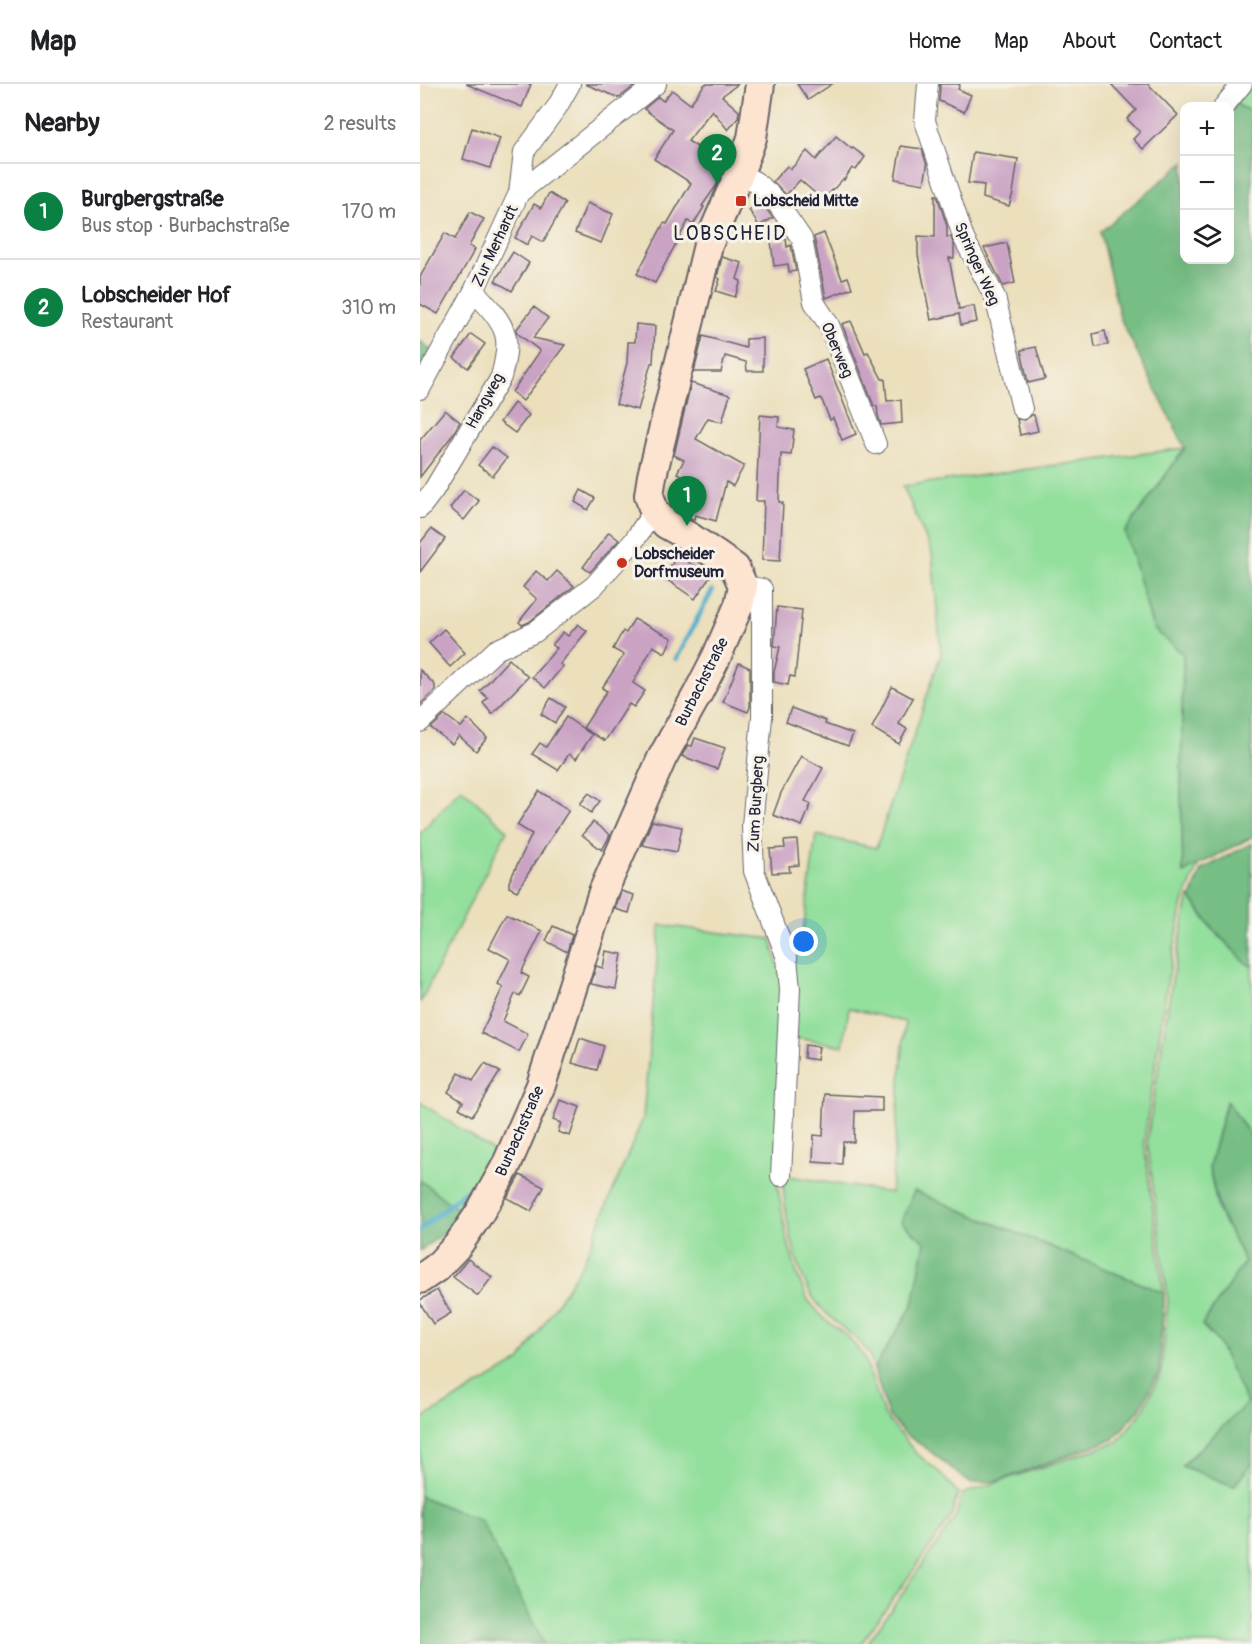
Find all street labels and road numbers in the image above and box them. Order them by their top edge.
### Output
street label: Zur Merhardt [467,201,523,290]
street label: Springer Weg [950,219,1004,309]
street label: Oberweg [816,319,858,381]
street label: Hangweg [461,370,509,432]
street label: Burbachstraße [671,634,733,730]
street label: Zum Burgberg [743,755,769,853]
street label: Burbachstraße [491,1082,549,1179]

